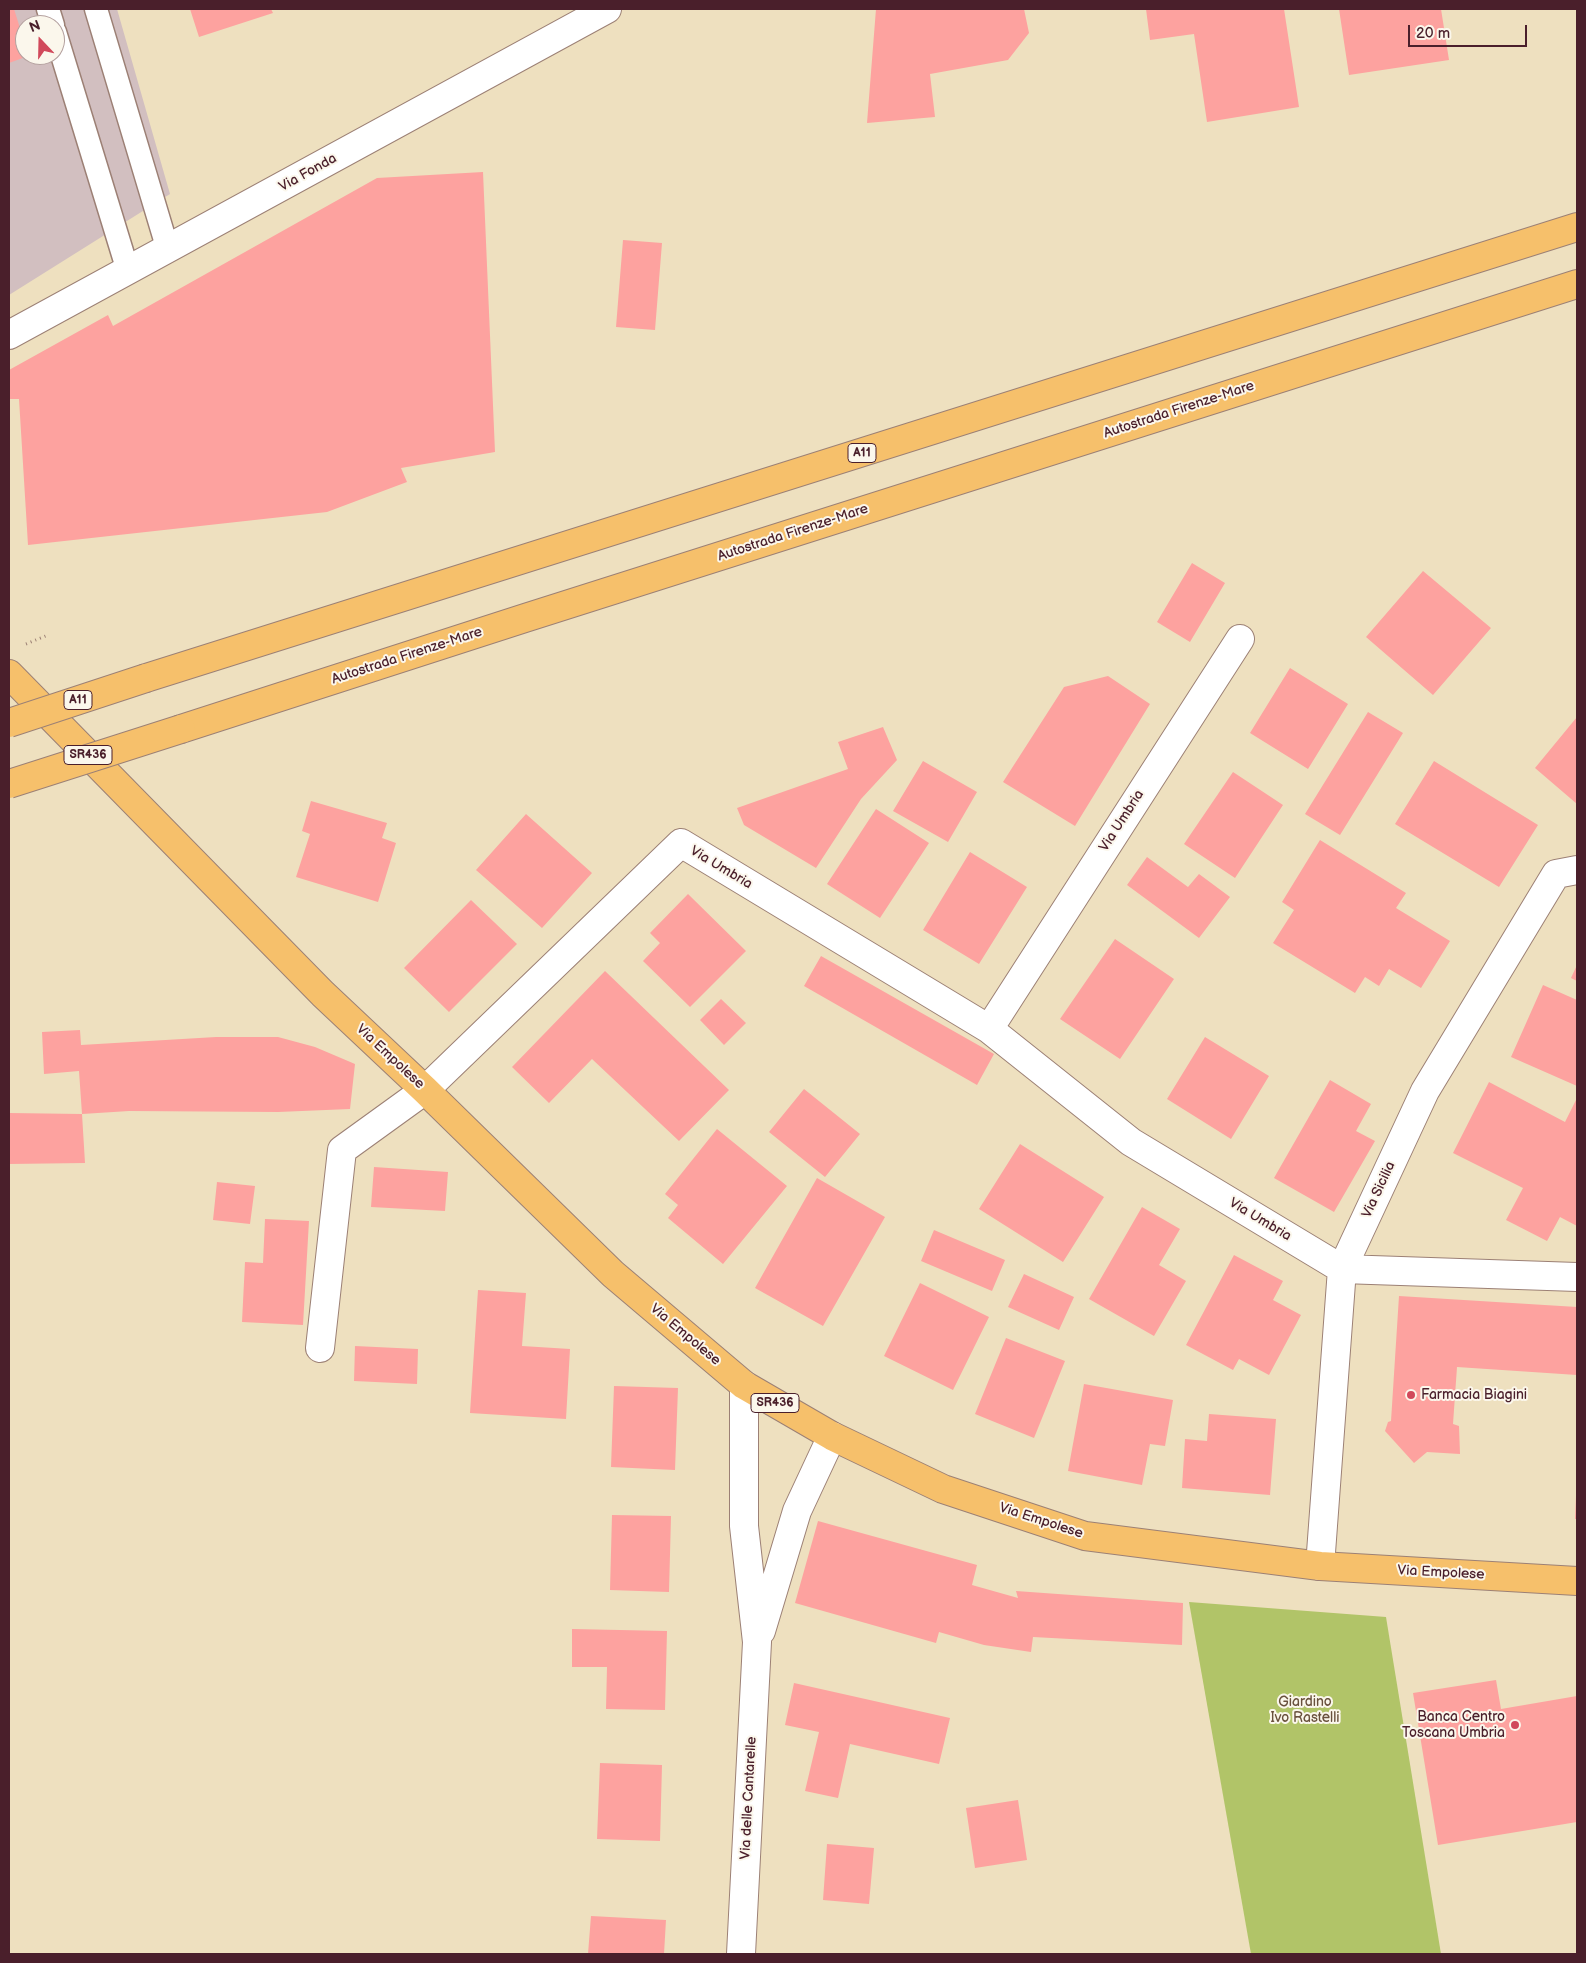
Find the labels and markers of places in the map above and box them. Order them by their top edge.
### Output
place label: Farmacia Biagini [1421,1387,1527,1403]
marker: Farmacia Biagini [1405,1389,1417,1401]
place label: Banca Centro Toscana Umbria [1402,1709,1505,1741]
marker: Banca Centro Toscana Umbria [1509,1719,1521,1731]

